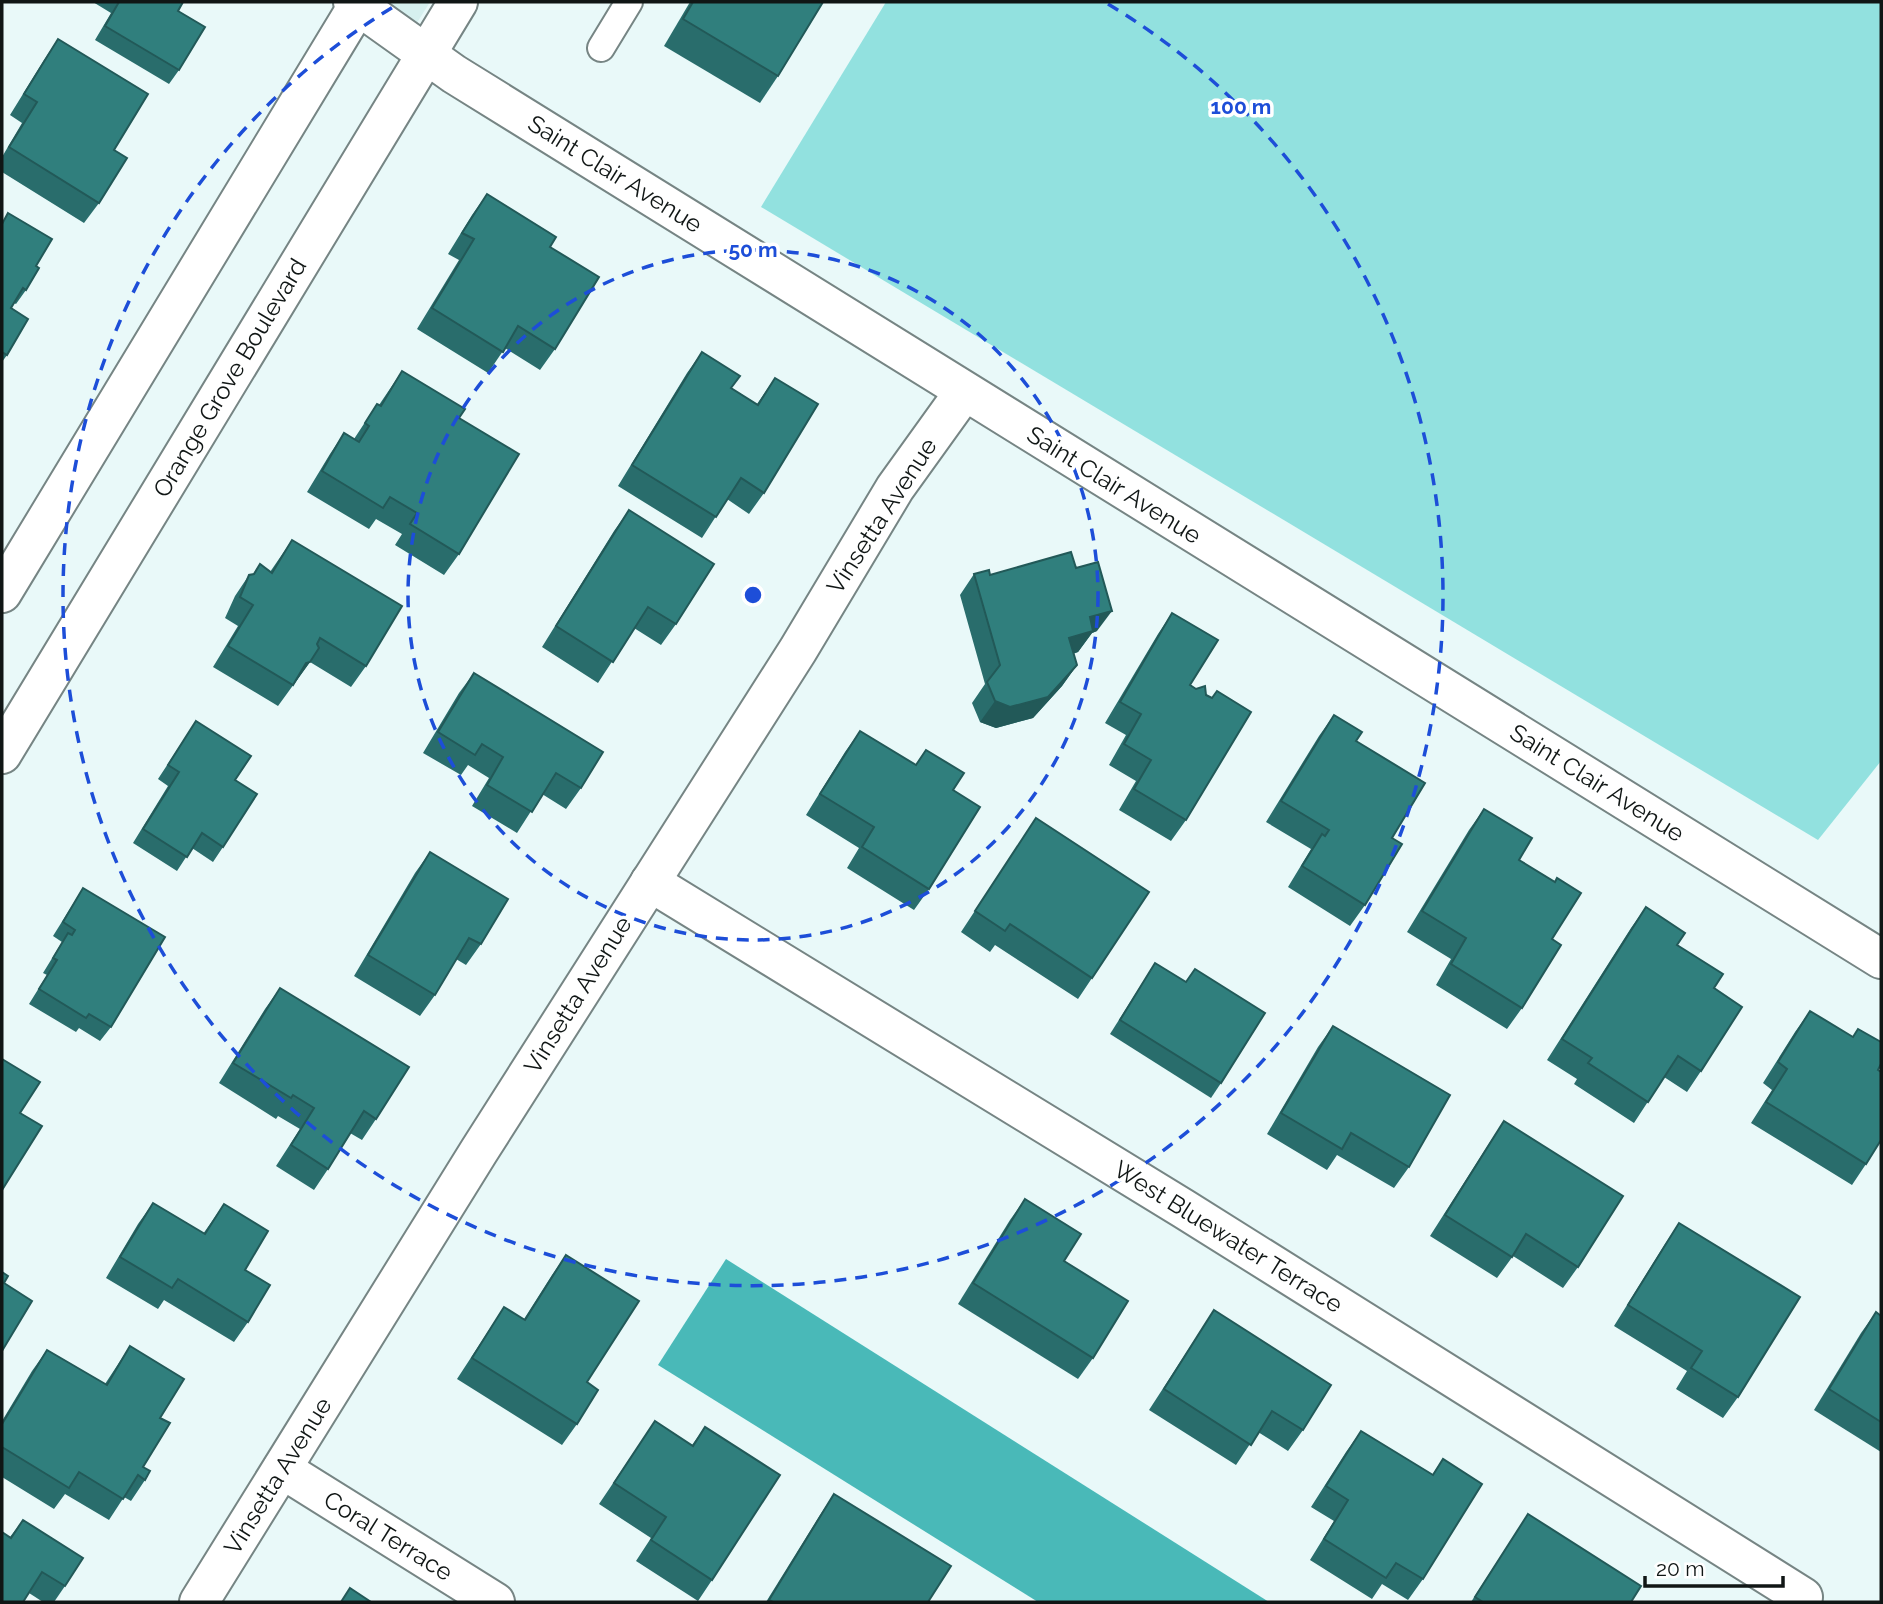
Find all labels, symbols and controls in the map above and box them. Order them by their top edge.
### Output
text: 100 m [1211,94,1271,119]
street label: Saint Clair Avenue [523,108,708,239]
text: 50 m [728,237,778,262]
street label: Orange Grove Boulevard [147,253,312,502]
street label: Saint Clair Avenue [1022,419,1207,550]
street label: Vinsetta Avenue [820,432,943,599]
centre of rings [741,583,765,607]
street label: Saint Clair Avenue [1505,717,1690,848]
street label: Vinsetta Avenue [518,911,638,1079]
street label: West Bluewater Terrace [1109,1154,1348,1319]
street label: Vinsetta Avenue [218,1392,338,1560]
street label: Coral Terrace [318,1484,458,1587]
scale bar [1645,1544,1783,1588]
text: 20 m [1656,1556,1704,1581]

